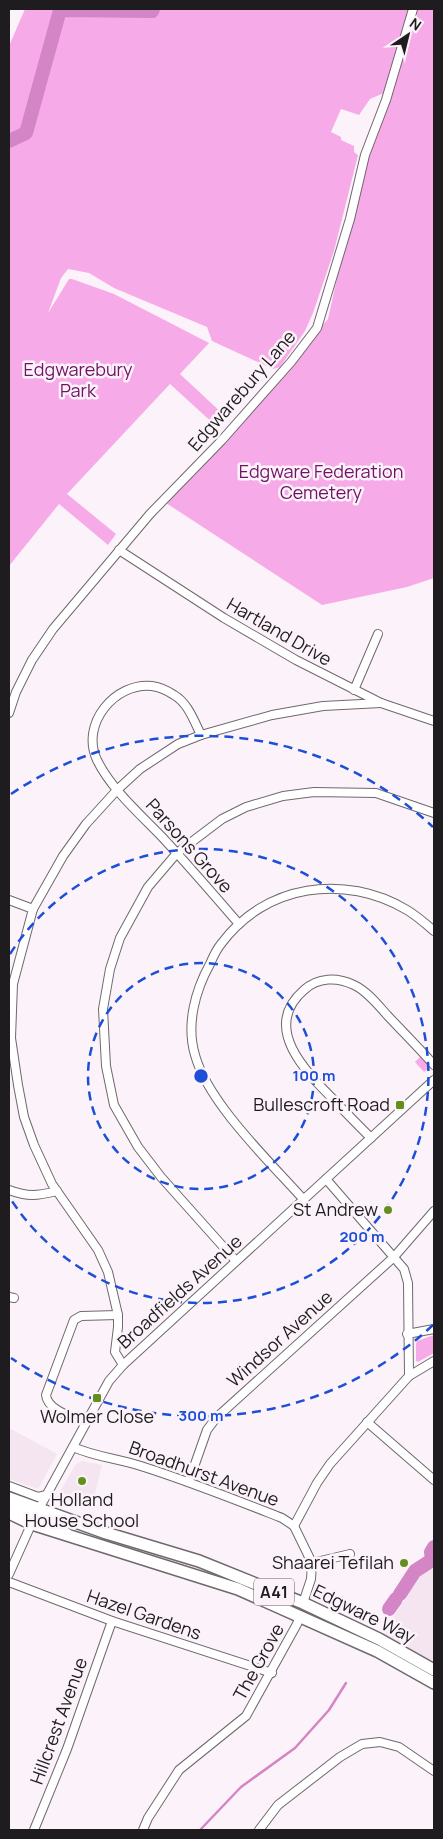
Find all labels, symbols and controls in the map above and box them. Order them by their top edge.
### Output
north arrow [383,10,433,60]
text: N [406,13,425,35]
street label: Edgwarebury Lane [182,325,300,456]
park label: Edgwarebury Park [24,357,133,402]
park label: Edgware Federation Cemetery [239,459,403,504]
street label: Hartland Drive [223,591,336,671]
street label: Parsons Grove [141,793,238,898]
text: 100 m [293,1065,335,1086]
centre of rings [192,1067,210,1085]
place label: Bullescroft Road [253,1092,390,1116]
marker: Bullescroft Road [394,1099,406,1111]
place label: St Andrew [293,1197,378,1221]
marker: St Andrew [382,1204,394,1216]
text: 200 m [339,1226,385,1247]
street label: Broadfields Avenue [112,1229,247,1354]
street label: Windsor Avenue [222,1285,337,1392]
marker: Wolmer Close [91,1392,103,1404]
place label: Wolmer Close [40,1404,154,1428]
text: 300 m [179,1405,223,1426]
street label: Broadhurst Avenue [126,1435,283,1511]
marker: Holland House School [76,1475,88,1487]
place label: Holland House School [25,1487,139,1532]
place label: Shaarei Tefilah [272,1550,394,1574]
marker: Shaarei Tefilah [398,1557,410,1569]
road number: A41 [254,1578,294,1605]
street label: Edgware Way [310,1578,420,1648]
street label: Hazel Gardens [84,1583,205,1645]
street label: The Grove [227,1619,289,1704]
street label: Hillcrest Avenue [24,1654,92,1788]

